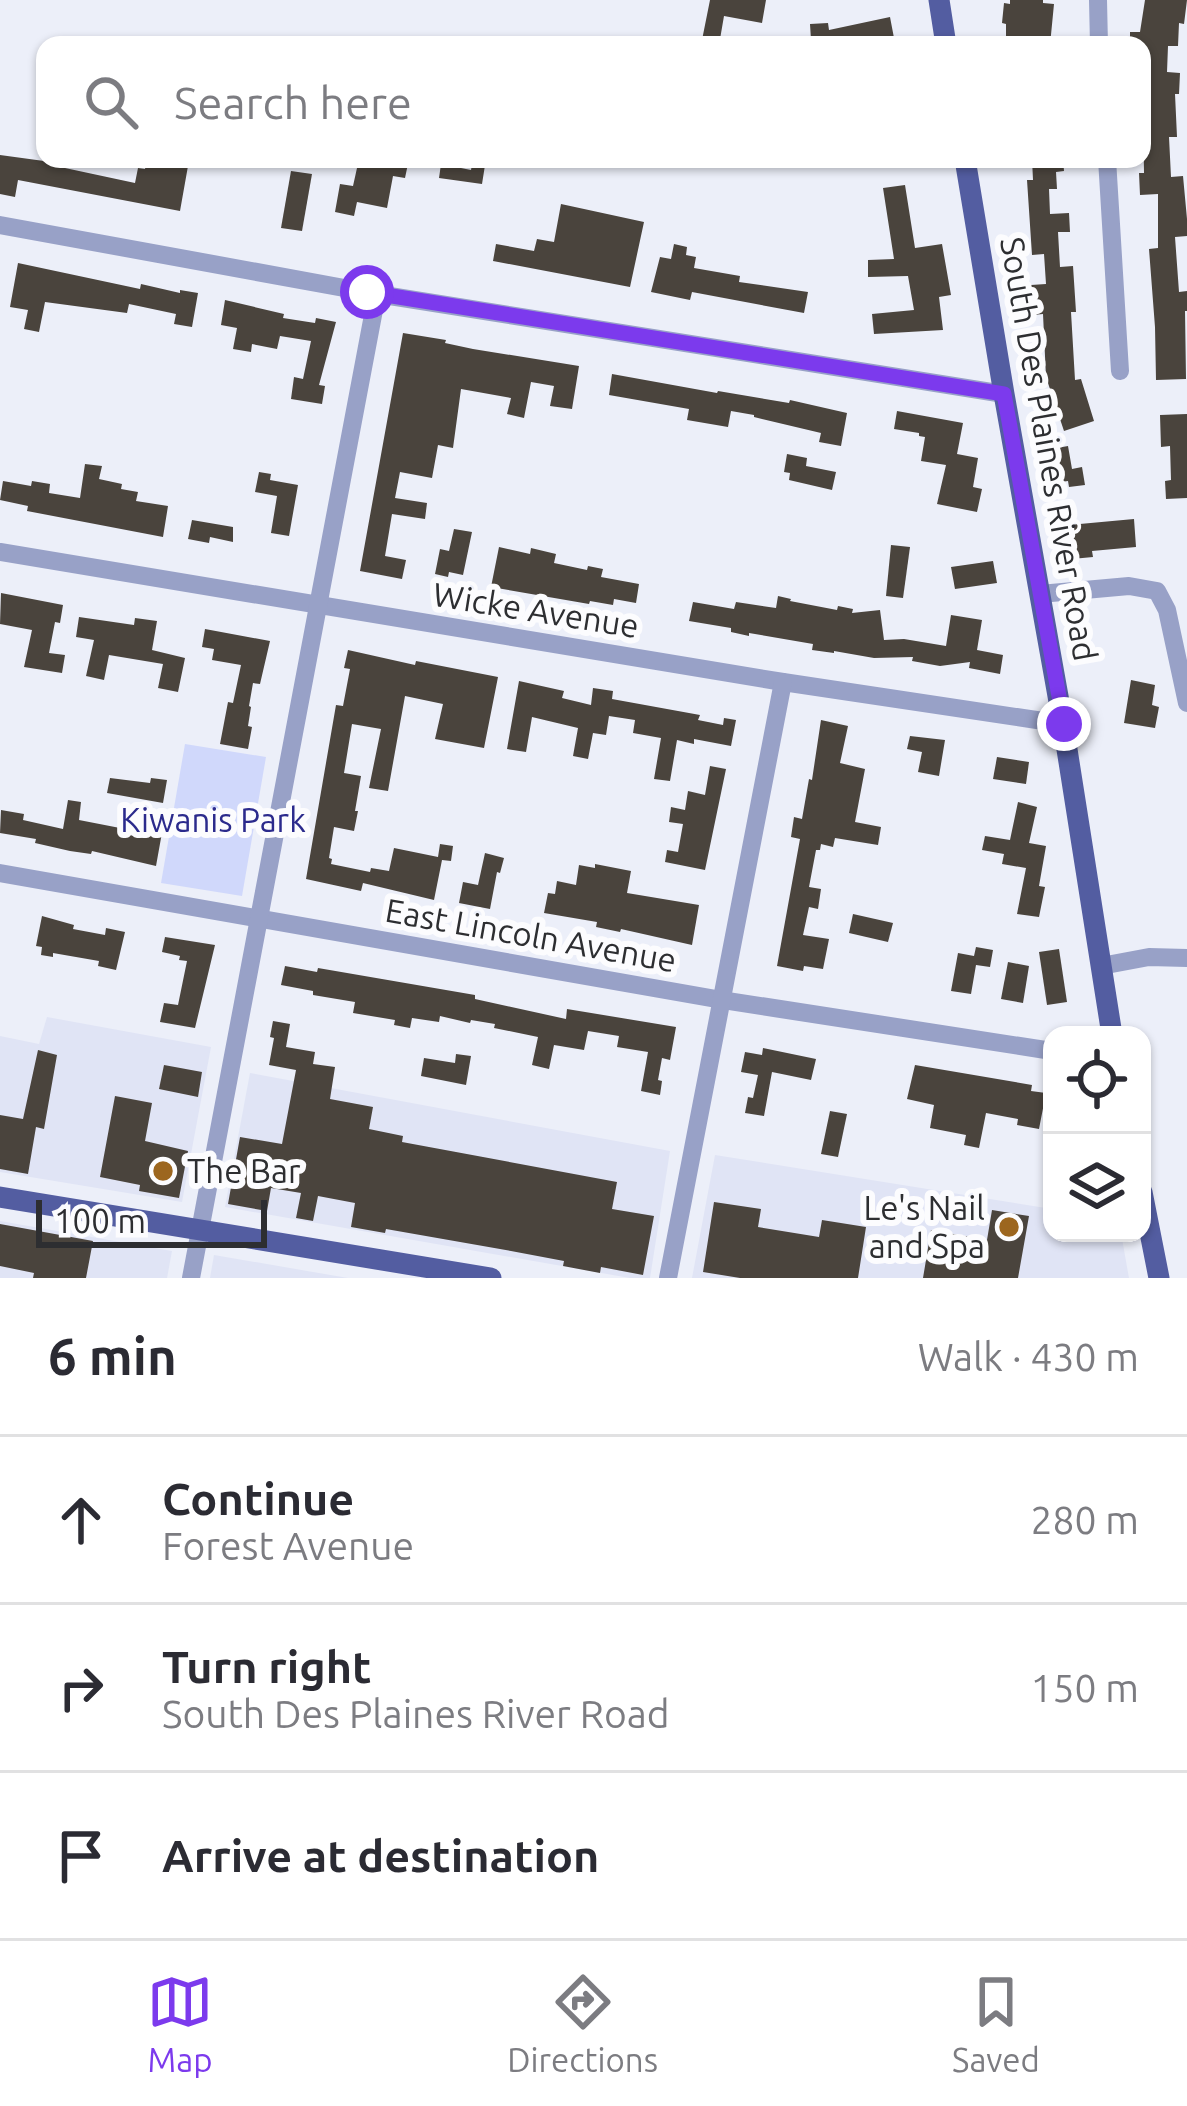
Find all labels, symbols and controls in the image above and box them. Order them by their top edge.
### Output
search box [36,36,1151,168]
icon: search [78,69,144,135]
text: Search here [174,77,412,128]
street label: South Des Plaines River Road [994,234,1105,664]
route start [340,265,394,319]
street label: Wicke Avenue [431,575,641,644]
route end [1037,697,1091,751]
park label: Kiwanis Park [120,801,306,838]
street label: East Lincoln Avenue [383,891,679,978]
map controls [1043,1026,1151,1242]
button: locate [1043,1026,1151,1134]
button: layers [1043,1134,1151,1242]
place label: The Bar [187,1152,301,1189]
marker: The Bar [150,1158,176,1184]
place label: Le's Nail and Spa [863,1189,985,1264]
scale bar [36,1194,267,1247]
text: 100 m [54,1202,146,1239]
marker: Le's Nail and Spa [996,1214,1022,1240]
text: 6 min [48,1327,177,1385]
text: Walk · 430 m [918,1335,1139,1378]
text: Continue [162,1473,354,1524]
icon: ahead [48,1487,114,1553]
text: 280 m [1030,1498,1139,1541]
text: Forest Avenue [162,1524,414,1567]
text: Turn right [162,1641,371,1692]
icon: right [48,1655,114,1721]
text: 150 m [1030,1666,1139,1709]
text: South Des Plaines River Road [162,1692,670,1735]
icon: arrive [48,1823,114,1889]
text: Arrive at destination [162,1830,599,1881]
tab: Map [147,1969,213,2078]
tab: Directions [507,1969,658,2078]
tab: Saved [952,1969,1040,2078]

